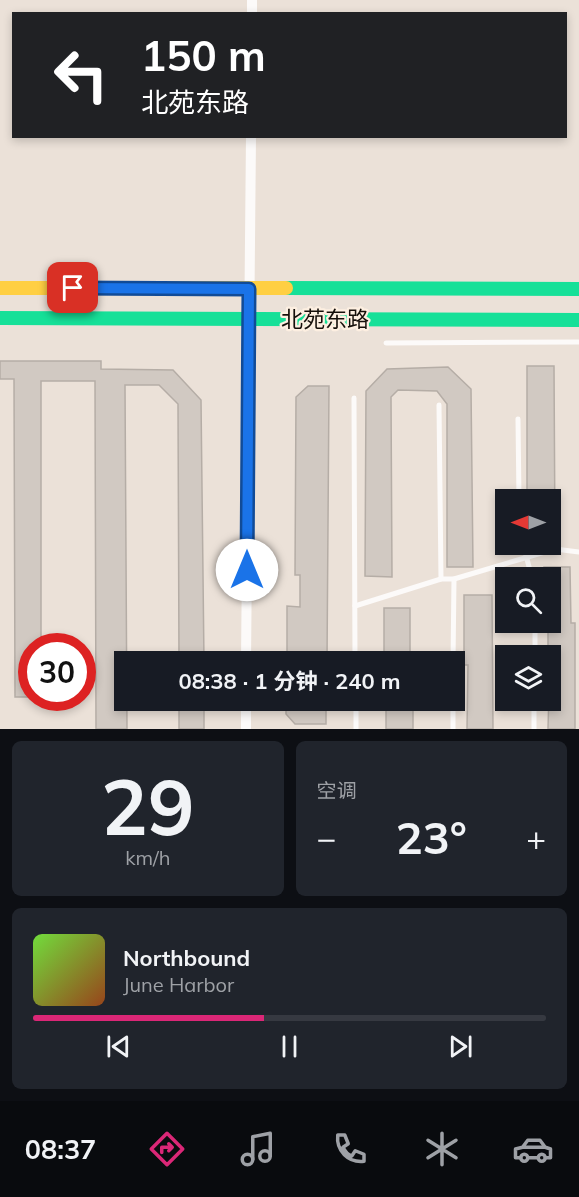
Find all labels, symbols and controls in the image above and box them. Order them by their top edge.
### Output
text: 150 m [141,29,266,82]
icon: left [42,36,120,114]
text: 北苑东路 [141,85,249,119]
pin [47,262,98,313]
icon: arrive [56,271,89,304]
street label: 北苑东路 [281,305,369,333]
north arrow [495,489,561,555]
map controls [495,489,561,711]
position arrow [215,538,279,602]
button: search [495,567,561,633]
speed limit sign: 30 [18,633,96,711]
button: layers [495,645,561,711]
text: 08:38 · 1 分钟 · 240 m [178,667,401,695]
text: 29 [101,757,195,855]
text: 空调 [317,778,357,803]
text: 23° [396,809,467,865]
text: − [317,817,336,858]
text: + [526,817,546,858]
text: km/h [125,845,170,870]
text: Northbound [123,944,250,972]
text: June Harbor [123,972,234,997]
icon: previous [102,1030,135,1063]
icon: pause [273,1030,306,1063]
icon: next [444,1030,477,1063]
icon: directions [146,1128,188,1170]
icon: music [237,1128,279,1170]
icon: phone [329,1128,371,1170]
icon: climate [421,1128,463,1170]
icon: car [512,1128,554,1170]
text: 08:37 [25,1132,96,1166]

